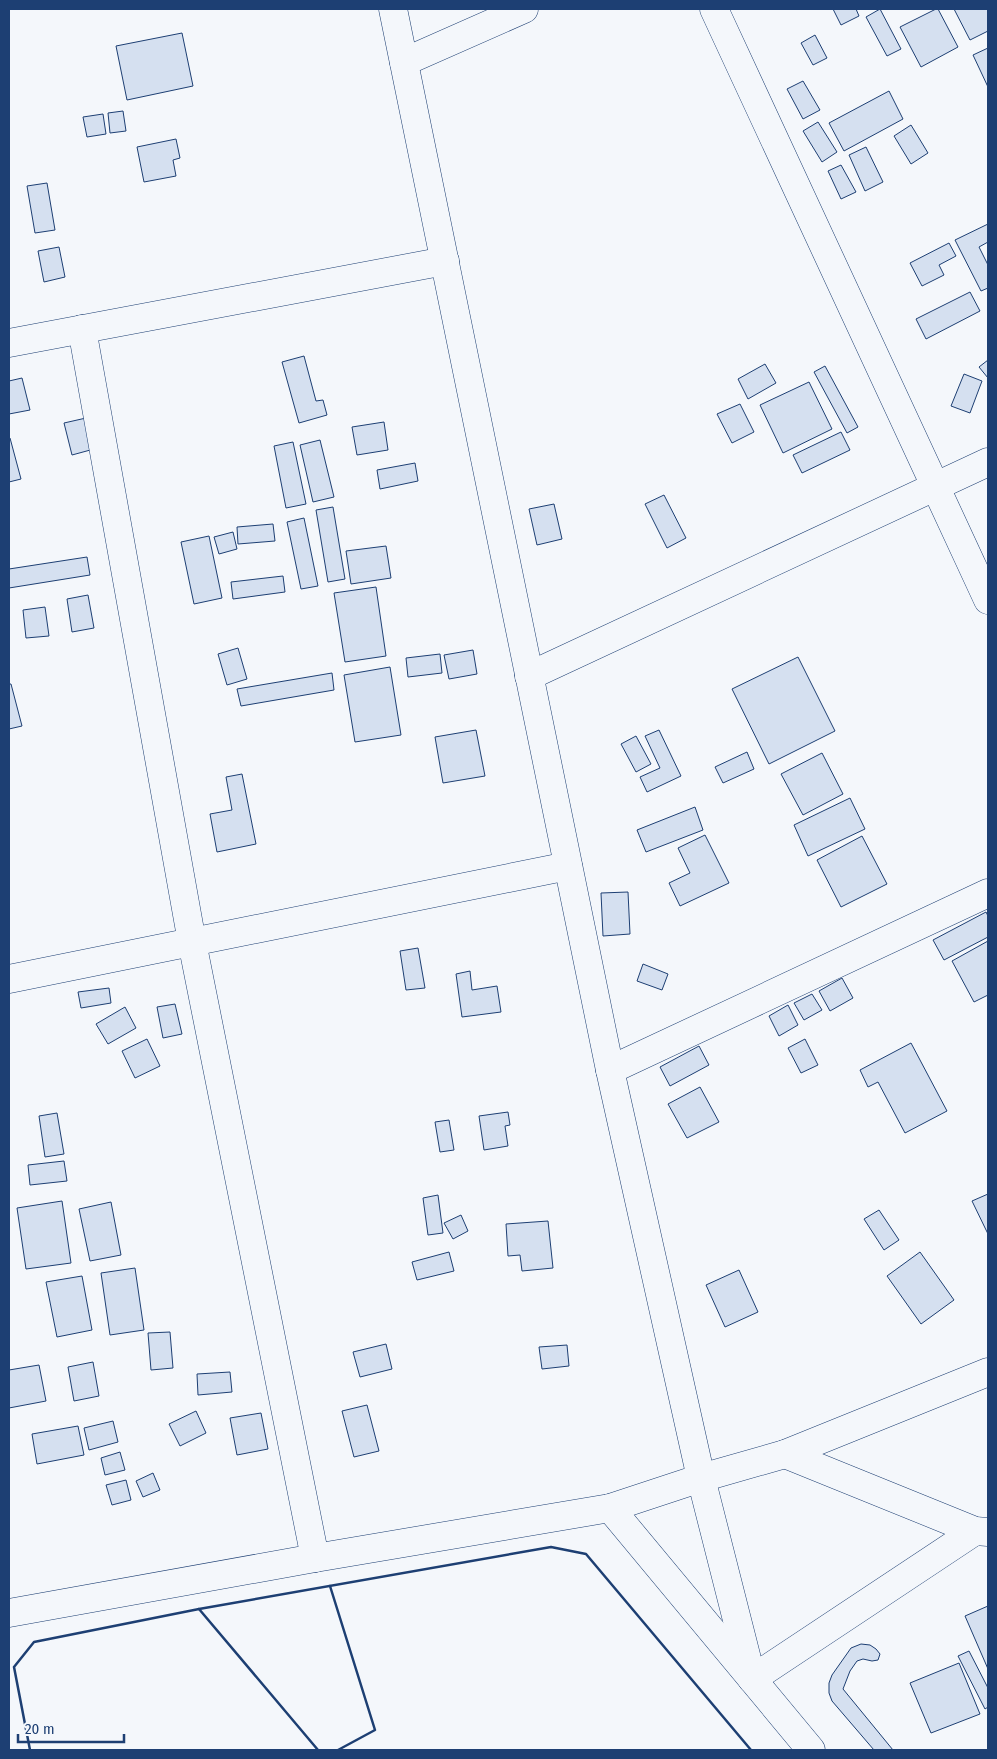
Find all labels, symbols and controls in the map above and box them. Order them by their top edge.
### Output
scale bar [18,1712,124,1744]
text: 20 m [25,1720,55,1738]

